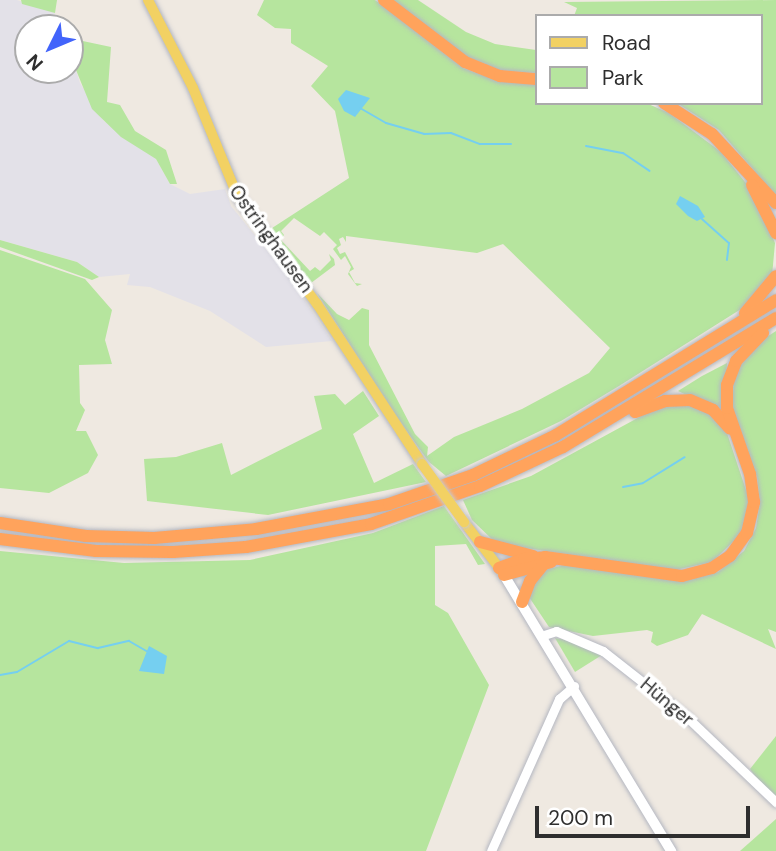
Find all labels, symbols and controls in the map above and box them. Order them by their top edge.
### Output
north arrow [14,14,84,84]
legend [534,14,762,105]
text: Road [602,29,651,57]
text: N [21,49,49,76]
text: Park [602,64,643,92]
street label: Ostringhausen [224,181,318,297]
street label: Hünger [636,673,698,731]
scale bar [538,792,753,836]
text: 200 m [548,804,613,832]

